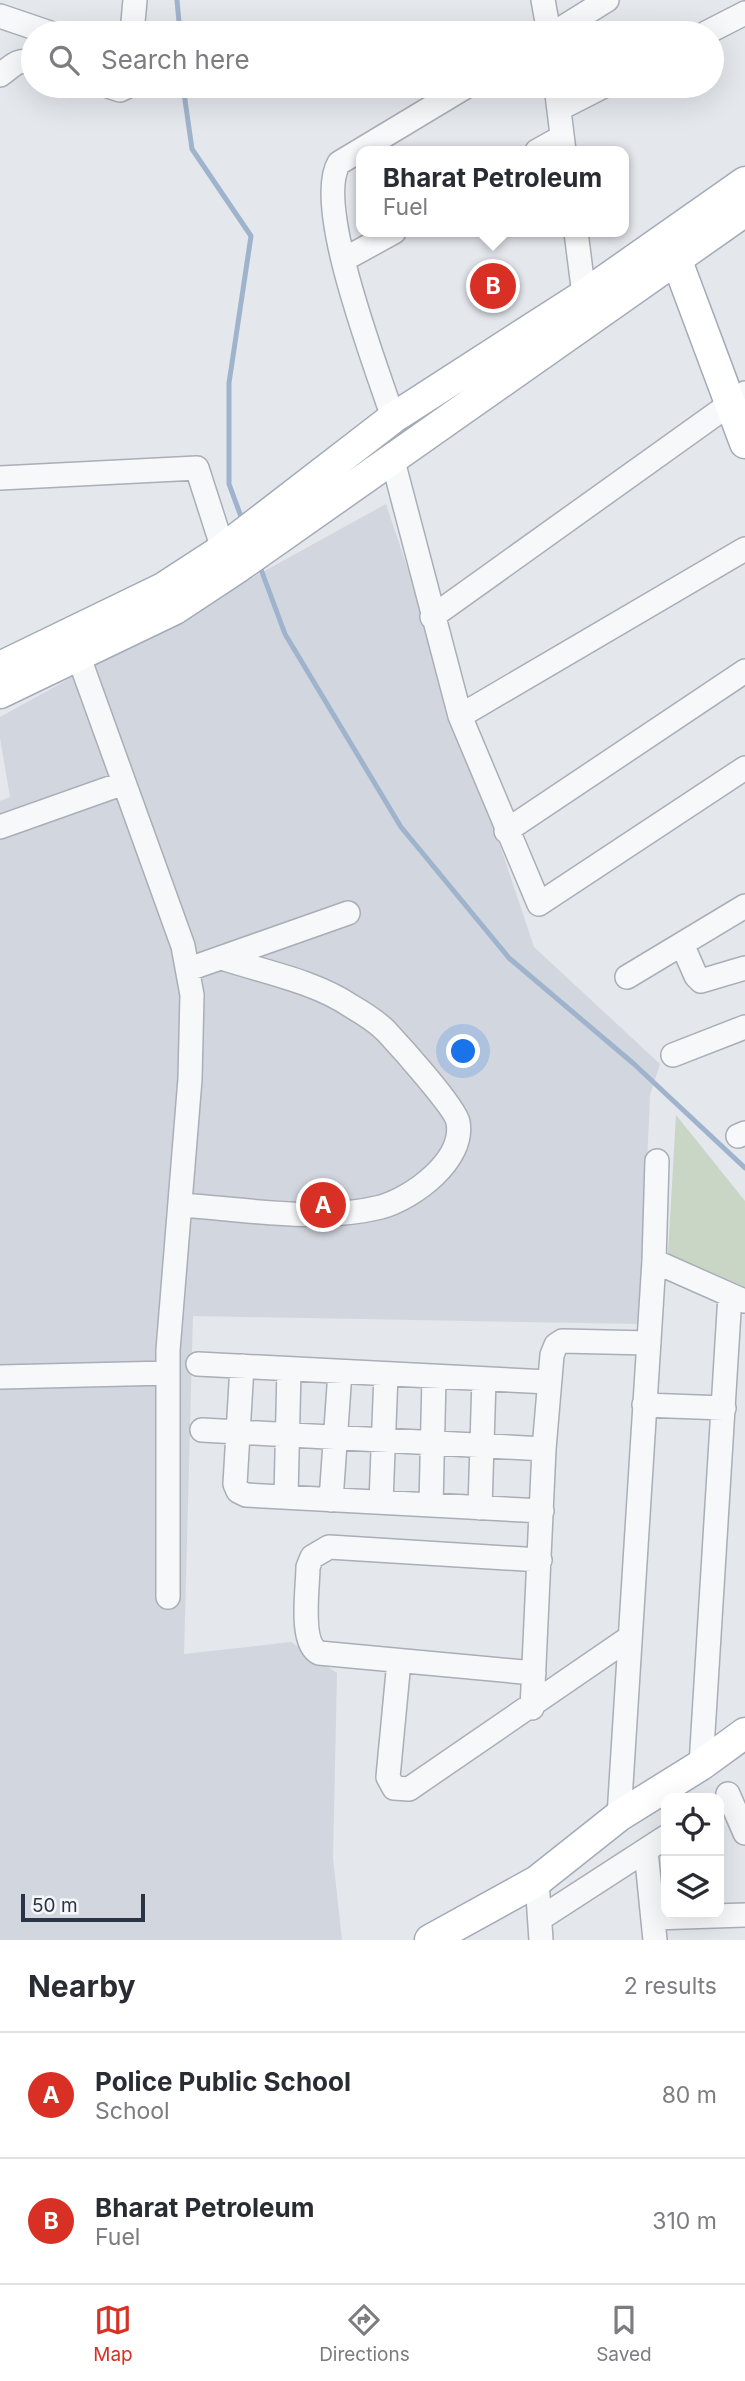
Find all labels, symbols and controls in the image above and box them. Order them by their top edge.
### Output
search box [21,21,724,98]
icon: search [45,41,83,79]
text: Search here [101,44,250,75]
popup [356,146,629,237]
text: Bharat Petroleum [383,162,602,193]
text: Fuel [383,193,428,221]
pin: B [470,260,516,312]
your location [446,1034,480,1068]
pin: A [300,1179,346,1231]
map controls [661,1793,724,1919]
button: locate [661,1793,724,1856]
button: layers [661,1856,724,1919]
scale bar [21,1891,145,1923]
text: 50 m [32,1894,78,1917]
text: Nearby [28,1968,136,2004]
text: 2 results [624,1972,717,2000]
text: Police Public School [95,2066,351,2097]
text: A [42,2081,60,2109]
text: 80 m [662,2081,717,2109]
text: School [95,2097,170,2125]
text: Bharat Petroleum [95,2192,314,2223]
text: B [43,2207,59,2235]
text: 310 m [652,2207,717,2235]
text: Fuel [95,2223,140,2251]
tab: Map [93,2301,133,2366]
tab: Directions [319,2301,410,2366]
tab: Saved [596,2301,652,2366]

